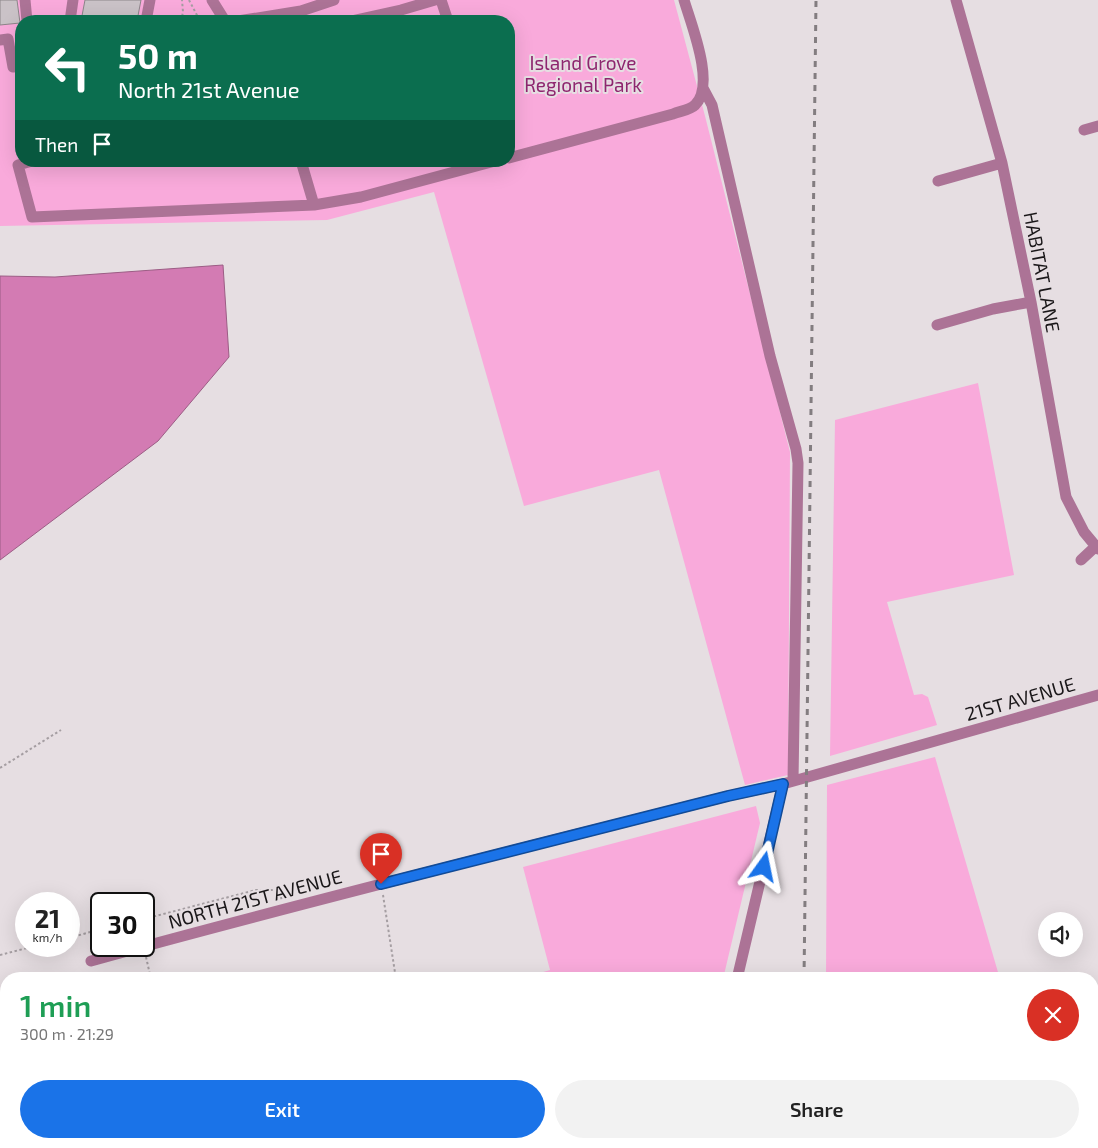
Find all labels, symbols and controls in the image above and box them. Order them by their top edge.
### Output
text: 50 m [118,34,198,76]
icon: left [35,35,100,100]
park label: Island Grove Regional Park [524,51,642,96]
text: North 21st Avenue [118,76,300,102]
icon: arrive [88,130,116,158]
text: Then [35,133,78,156]
street label: HABITAT LANE [1020,210,1065,334]
street label: 21ST AVENUE [962,672,1078,725]
pin [360,833,402,884]
icon: arrive [367,840,395,868]
position arrow [737,840,789,892]
street label: NORTH 21ST AVENUE [165,864,344,933]
speed limit sign: 30 [90,892,155,957]
text: 21 [35,903,60,933]
map controls [1038,912,1083,957]
button: sound [1038,912,1083,957]
text: km/h [33,930,62,944]
text: 1 min [20,987,91,1023]
button: close [1027,989,1079,1041]
text: 300 m · 21:29 [20,1024,114,1043]
button: Exit [20,1080,545,1138]
button: Share [555,1080,1079,1138]

